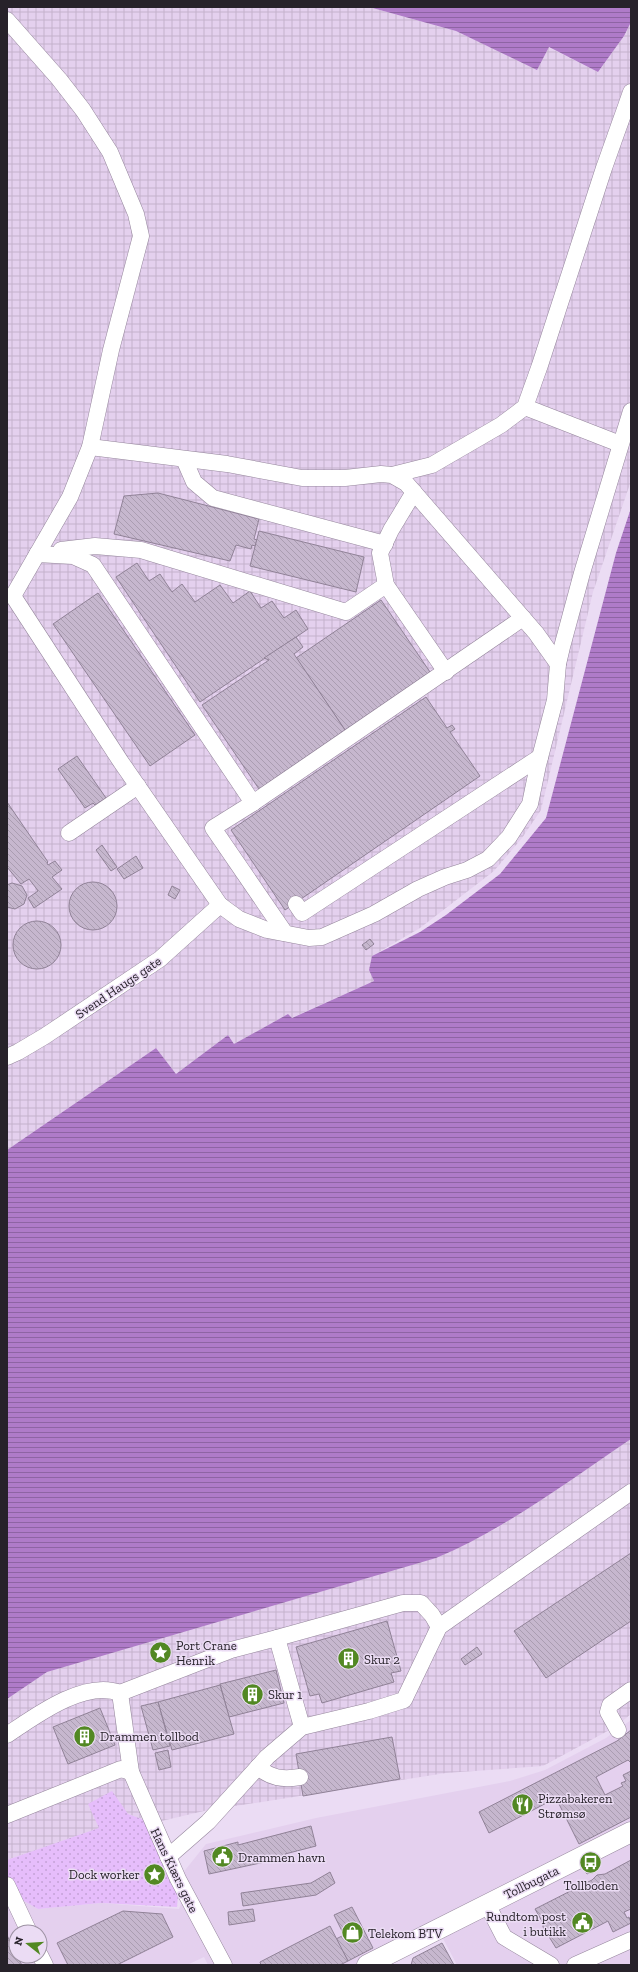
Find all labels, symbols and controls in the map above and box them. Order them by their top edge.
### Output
street label: Svend Haugs gate [73,953,164,1022]
place label: Port Crane Henrik [176,1638,237,1668]
place icon: Port Crane Henrik [147,1639,173,1665]
building icon: Skur 2 [336,1646,362,1672]
place label: Skur 2 [364,1652,400,1667]
building icon: Skur 1 [239,1681,265,1707]
place label: Skur 1 [268,1687,302,1702]
building icon: Drammen tollbod [71,1723,97,1749]
place label: Drammen tollbod [100,1729,199,1744]
place label: Pizzabakeren Strømsø [538,1791,613,1821]
restaurant icon: Pizzabakeren Strømsø [510,1792,536,1818]
street label: Hans Kiærs gate [148,1825,202,1915]
public building icon: Drammen havn [209,1844,235,1870]
place label: Drammen havn [238,1850,326,1865]
bus stop icon: Tollboden [578,1850,604,1876]
place icon: Dock worker [142,1861,168,1887]
street label: Tollbugata [501,1862,562,1902]
place label: Dock worker [69,1867,140,1882]
place label: Tollboden [563,1878,619,1893]
place label: Rundtom post i butikk [486,1909,566,1939]
public building icon: Rundtom post i butikk [569,1910,595,1936]
shop icon: Telekom BTV [340,1920,366,1946]
north arrow [8,1924,48,1964]
place label: Telekom BTV [368,1926,443,1941]
text: N [11,1935,27,1947]

